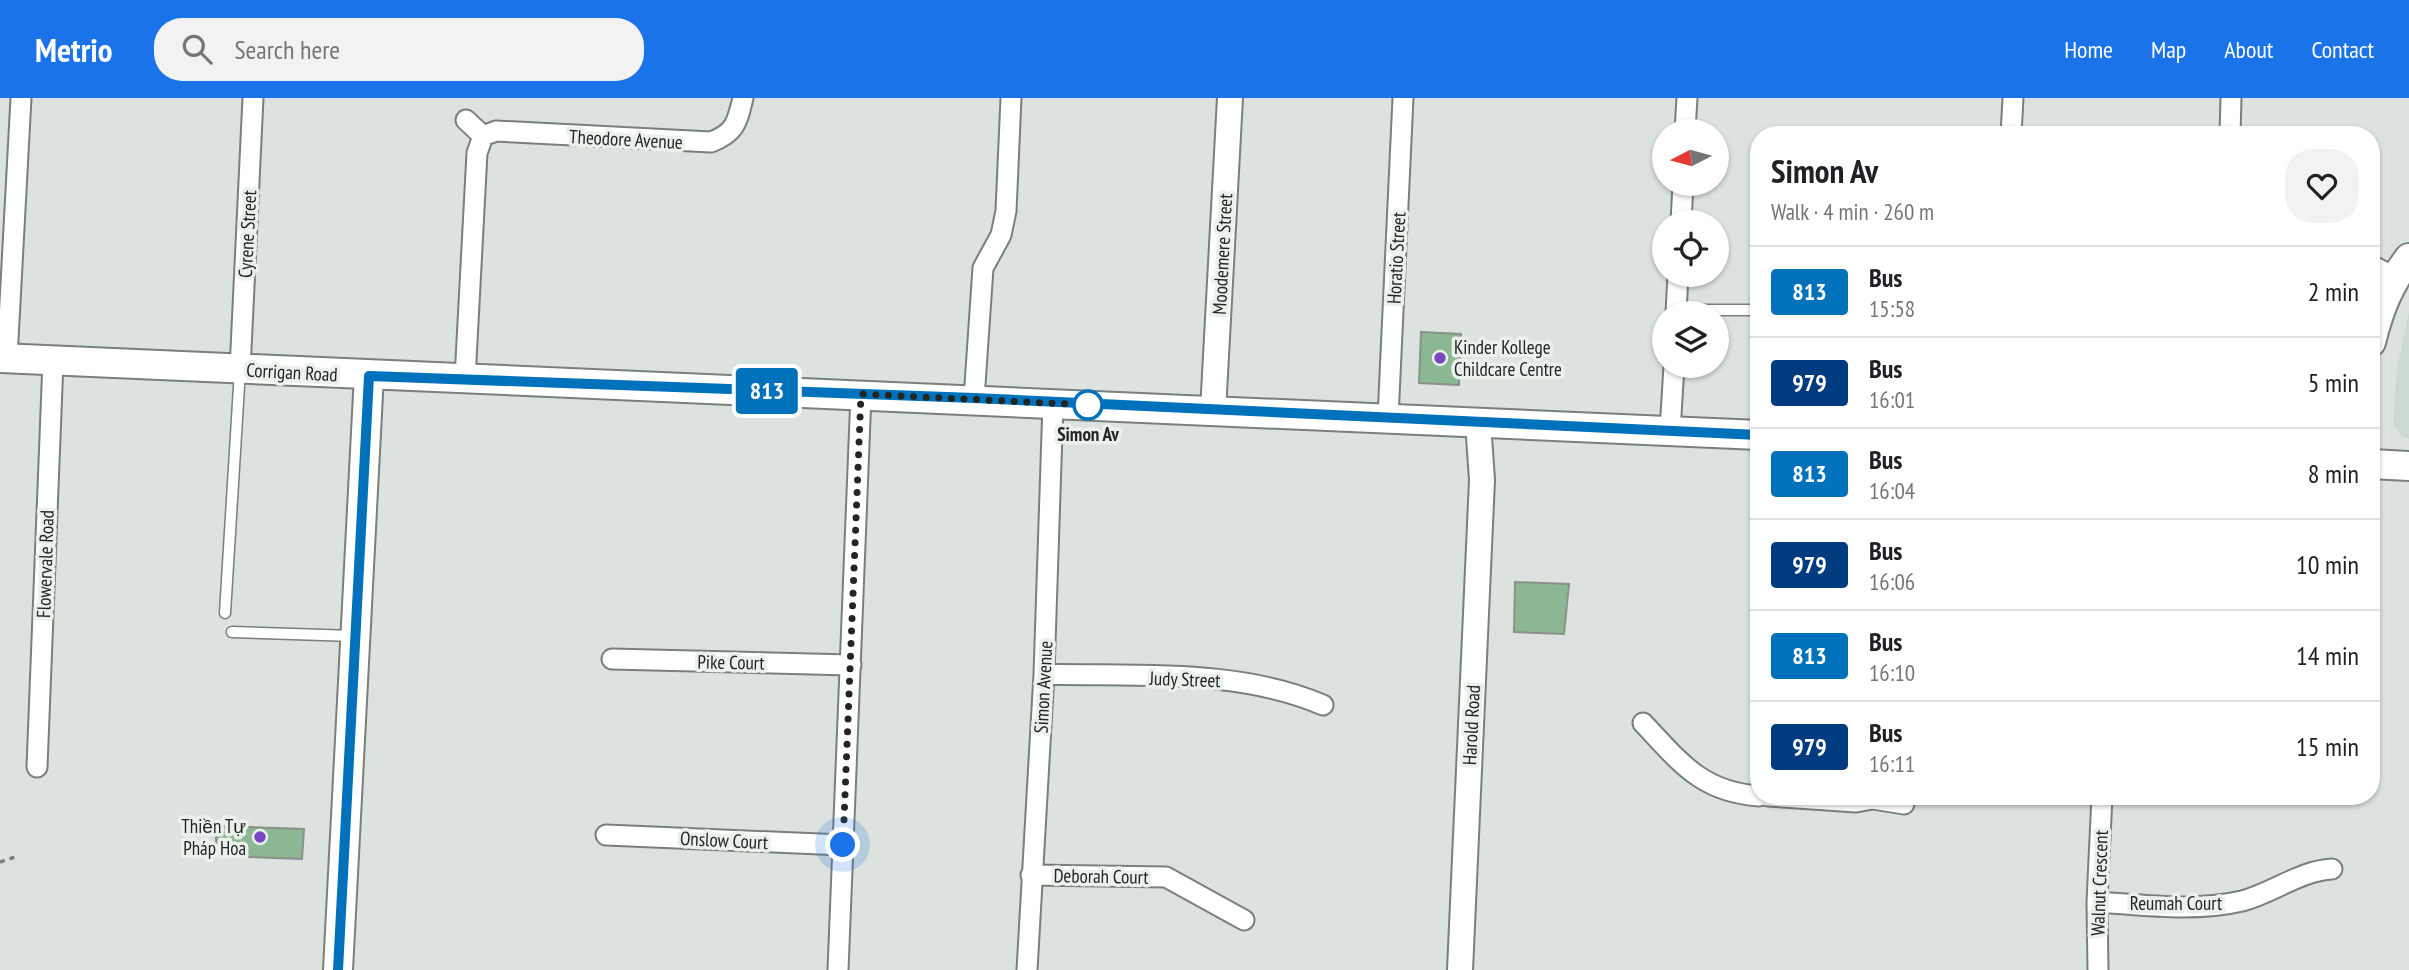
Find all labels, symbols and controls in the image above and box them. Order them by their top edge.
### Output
search box [154,18,644,81]
text: Metrio [35,28,112,71]
icon: search [178,30,216,68]
text: Search here [234,33,340,66]
text: Home [2064,34,2113,65]
text: Map [2151,34,2186,65]
text: About [2224,34,2273,65]
text: Contact [2311,34,2374,65]
north arrow [1652,119,1729,196]
map controls [1652,119,1729,378]
street label: Theodore Avenue [569,124,684,154]
text: Simon Av [1771,149,1878,192]
button: heart [2285,149,2359,223]
street label: Cyrene Street [233,189,261,278]
street label: Moodemere Street [1207,192,1237,315]
text: Walk · 4 min · 260 m [1771,197,1934,226]
button: locate [1652,210,1729,287]
street label: Horatio Street [1382,211,1410,305]
text: Bus [1869,261,1902,294]
text: 2 min [2308,275,2359,308]
text: 813 [1792,276,1827,307]
text: 15:58 [1869,294,1915,323]
button: layers [1652,301,1729,378]
place label: Kinder Kollege Childcare Centre [1454,335,1562,381]
marker: Kinder Kollege Childcare Centre [1432,350,1448,366]
text: Bus [1869,352,1902,385]
street label: Corrigan Road [246,358,338,386]
text: 5 min [2308,366,2359,399]
text: 979 [1792,367,1827,398]
line badge: 813 [727,368,807,414]
text: 813 [750,375,784,406]
text: 16:01 [1869,385,1915,414]
marker: Simon Av [1073,390,1103,420]
place label: Simon Av [1057,422,1119,446]
text: Bus [1869,443,1902,476]
text: 8 min [2308,457,2359,490]
text: 813 [1792,458,1827,489]
text: 16:04 [1869,476,1915,505]
street label: Flowervale Road [31,510,59,618]
text: Bus [1869,534,1902,567]
text: 10 min [2296,548,2359,581]
text: 979 [1792,549,1827,580]
text: 16:06 [1869,567,1915,596]
text: Bus [1869,625,1902,658]
text: 14 min [2296,639,2359,672]
street label: Simon Avenue [1029,640,1057,734]
text: 813 [1792,640,1827,671]
street label: Pike Court [697,649,766,675]
text: 16:10 [1869,658,1915,687]
street label: Judy Street [1148,666,1222,692]
street label: Harold Road [1457,684,1485,766]
text: Bus [1869,716,1902,749]
text: 15 min [2296,730,2359,763]
text: 979 [1792,731,1827,762]
text: 16:11 [1869,749,1915,778]
place label: Thiền Tự Pháp Hoa [181,814,246,860]
street label: Onslow Court [679,826,769,854]
your location [825,827,860,862]
marker: Thiền Tự Pháp Hoa [252,829,268,845]
street label: Walnut Crescent [2085,829,2113,936]
street label: Deborah Court [1053,863,1149,889]
street label: Reumah Court [2130,891,2223,915]

